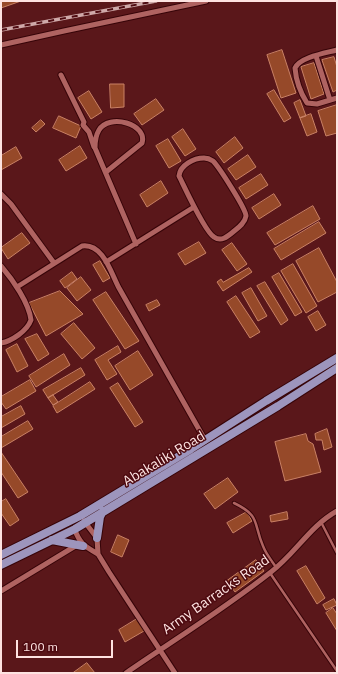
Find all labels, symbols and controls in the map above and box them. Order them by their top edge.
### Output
street label: Abakaliki Road [120,428,208,490]
street label: Army Barracks Road [159,552,273,638]
scale bar [18,632,115,658]
text: 100 m [23,639,58,654]

